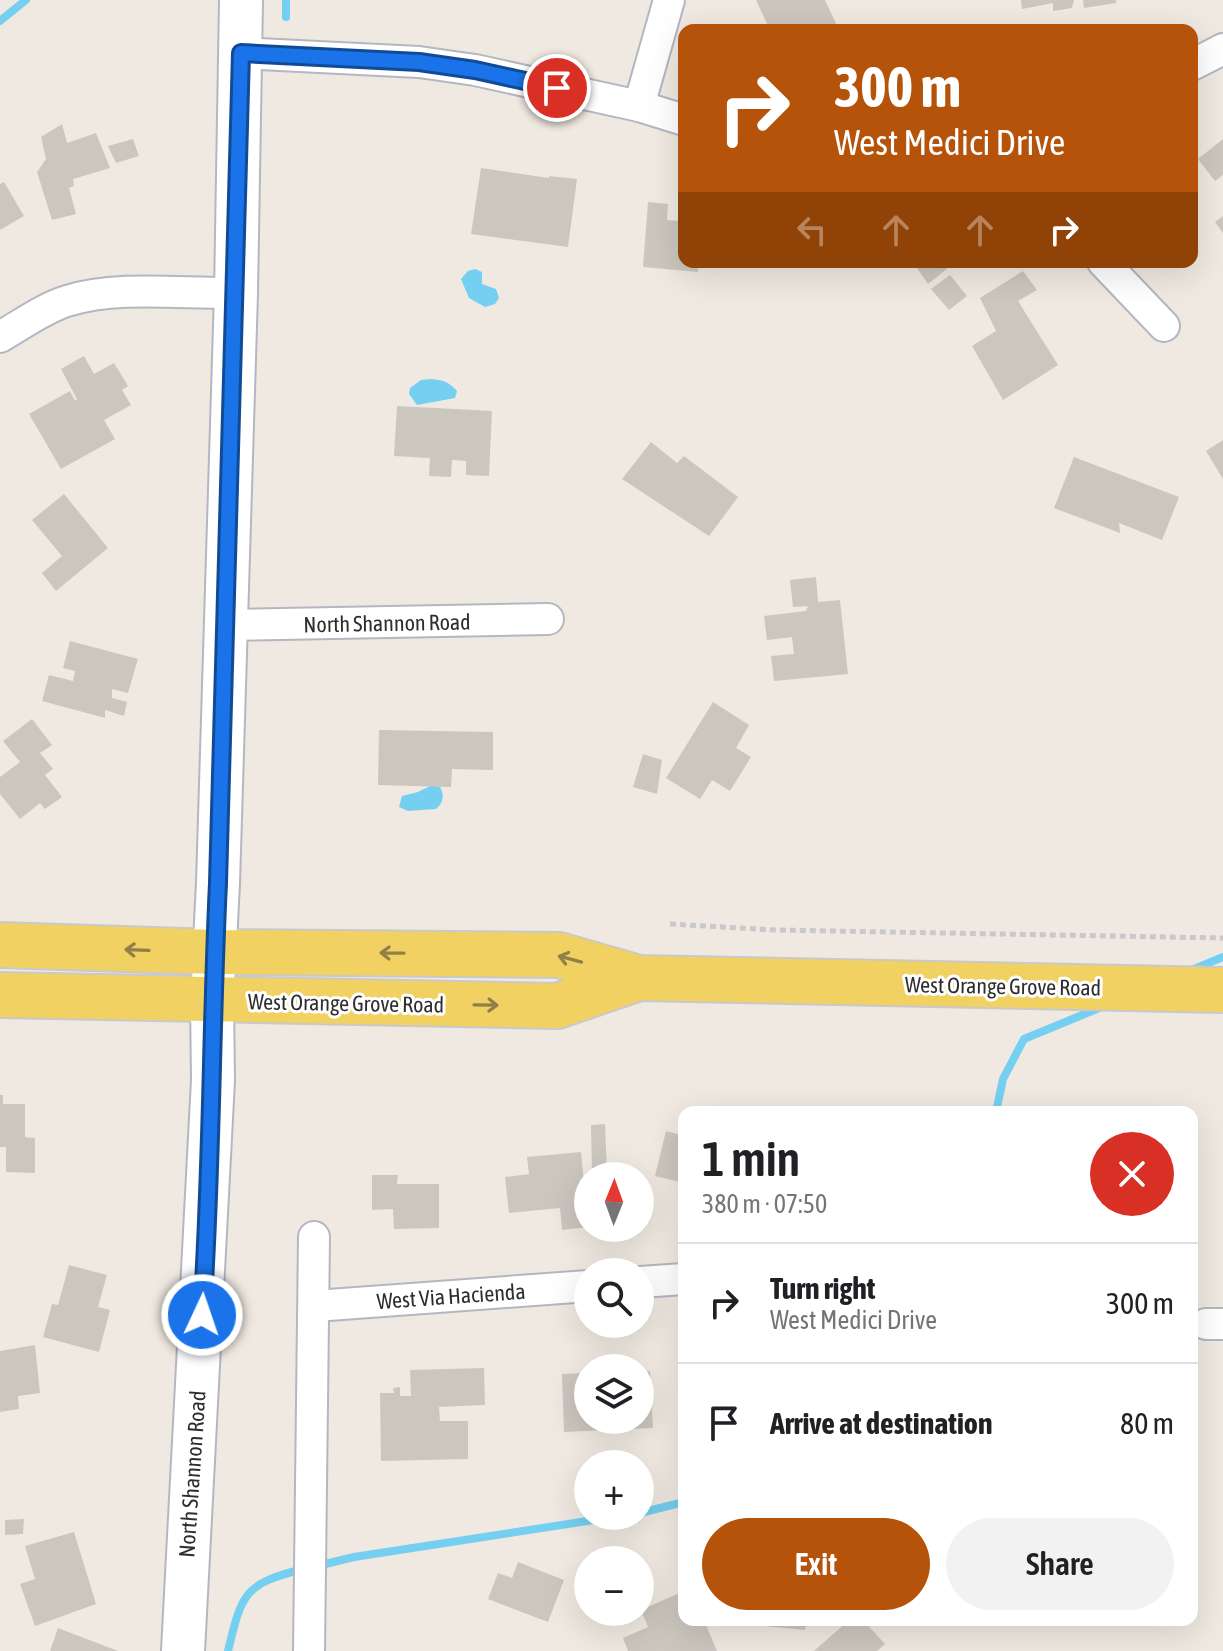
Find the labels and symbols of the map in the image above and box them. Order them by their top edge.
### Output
pin [523,54,591,122]
street label: North Shannon Road [303,609,471,637]
one-way arrow [124,942,151,957]
one-way arrow [379,945,406,961]
one-way arrow [557,950,583,965]
street label: West Orange Grove Road [905,971,1101,1001]
street label: West Orange Grove Road [248,988,444,1018]
one-way arrow [472,997,499,1013]
north arrow [574,1162,654,1242]
position arrow [160,1273,244,1357]
street label: West Via Hacienda [376,1278,526,1314]
street label: North Shannon Road [173,1390,211,1558]

